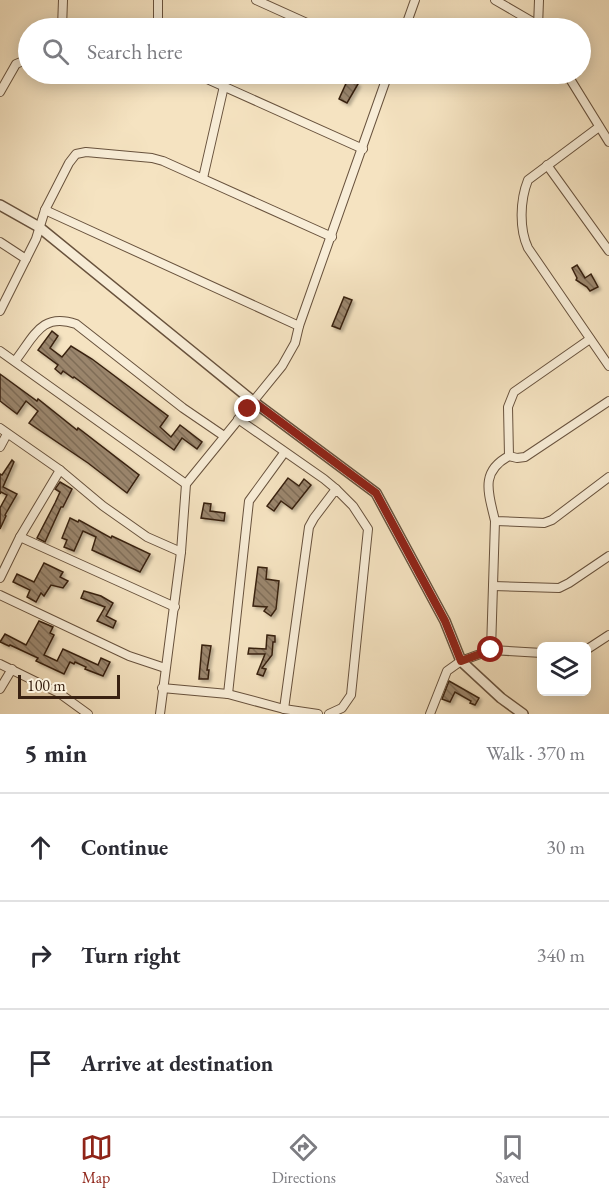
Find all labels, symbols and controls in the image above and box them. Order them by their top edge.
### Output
search box [18,18,591,84]
icon: search [39,35,72,68]
text: Search here [87,37,182,66]
route end [234,395,260,421]
route start [477,636,503,662]
map controls [537,642,591,696]
button: layers [537,642,591,696]
scale bar [18,672,120,700]
text: 100 m [27,675,66,696]
text: 5 min [24,736,87,770]
text: Walk · 370 m [486,740,585,766]
icon: ahead [24,831,57,864]
text: Continue [81,833,168,862]
text: 30 m [546,834,585,860]
icon: right [24,939,57,972]
text: Turn right [81,941,180,970]
text: 340 m [537,942,585,968]
icon: arrive [24,1047,57,1080]
text: Arrive at destination [81,1049,273,1078]
tab: Map [80,1131,113,1188]
tab: Directions [272,1131,336,1188]
tab: Saved [495,1131,529,1188]

